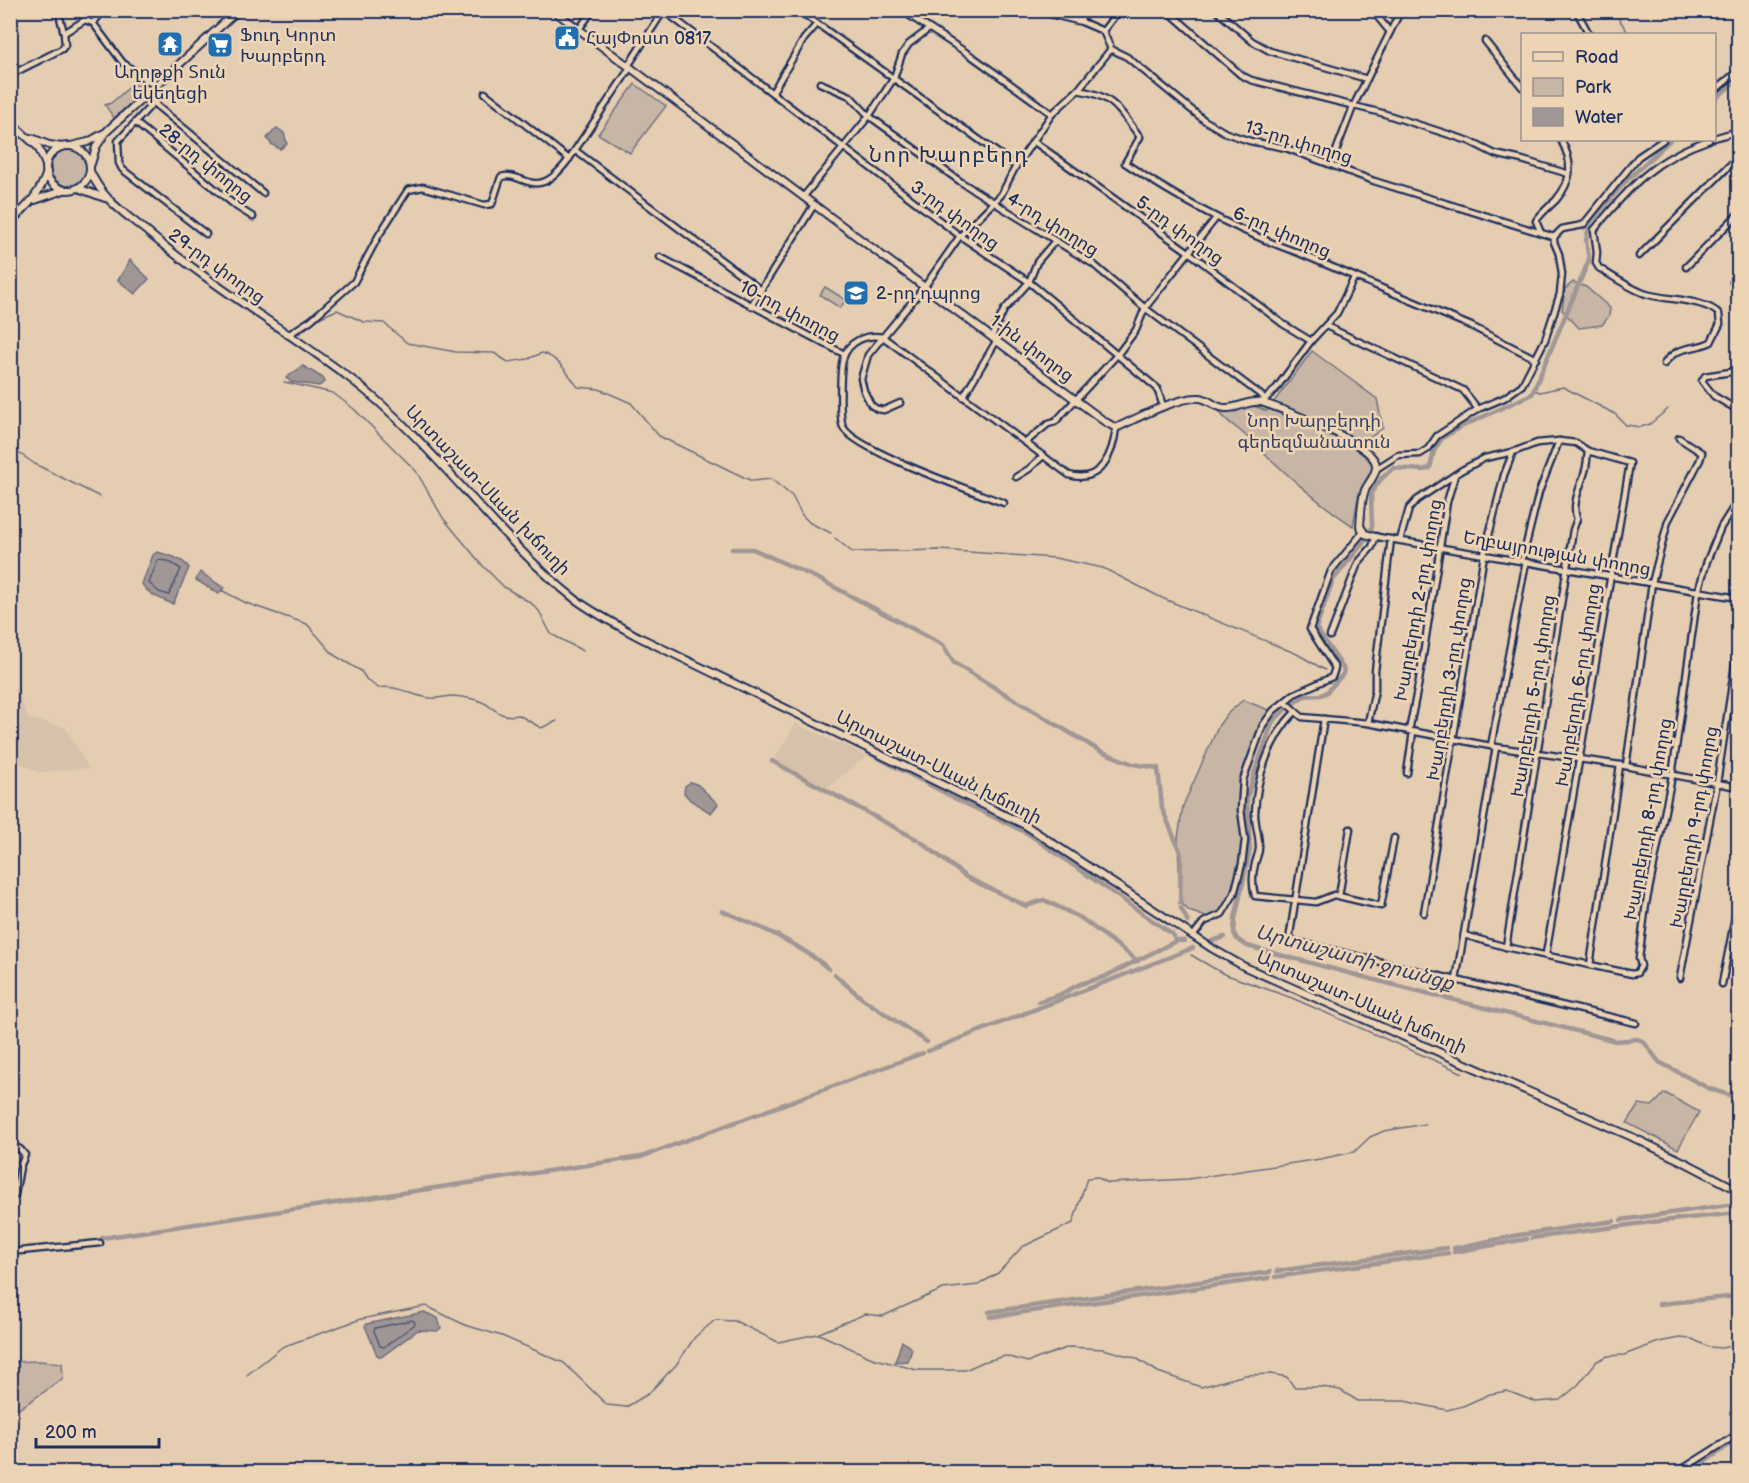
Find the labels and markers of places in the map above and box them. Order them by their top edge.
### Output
public building icon: ՀայՓոստ 0817 [552,23,582,53]
place label: Ֆուդ Կորտ Խարբերդ [240,25,336,67]
place label: ՀայՓոստ 0817 [586,28,711,49]
temple icon: Աղոթքի Տուն եկեղեցի [155,29,185,59]
supermarket icon: Ֆուդ Կորտ Խարբերդ [205,30,235,60]
place label: Աղոթքի Տուն եկեղեցի [114,62,226,104]
school or university icon: 2-րդ դպրոց [841,278,871,308]
place label: 2-րդ դպրոց [876,283,981,304]

